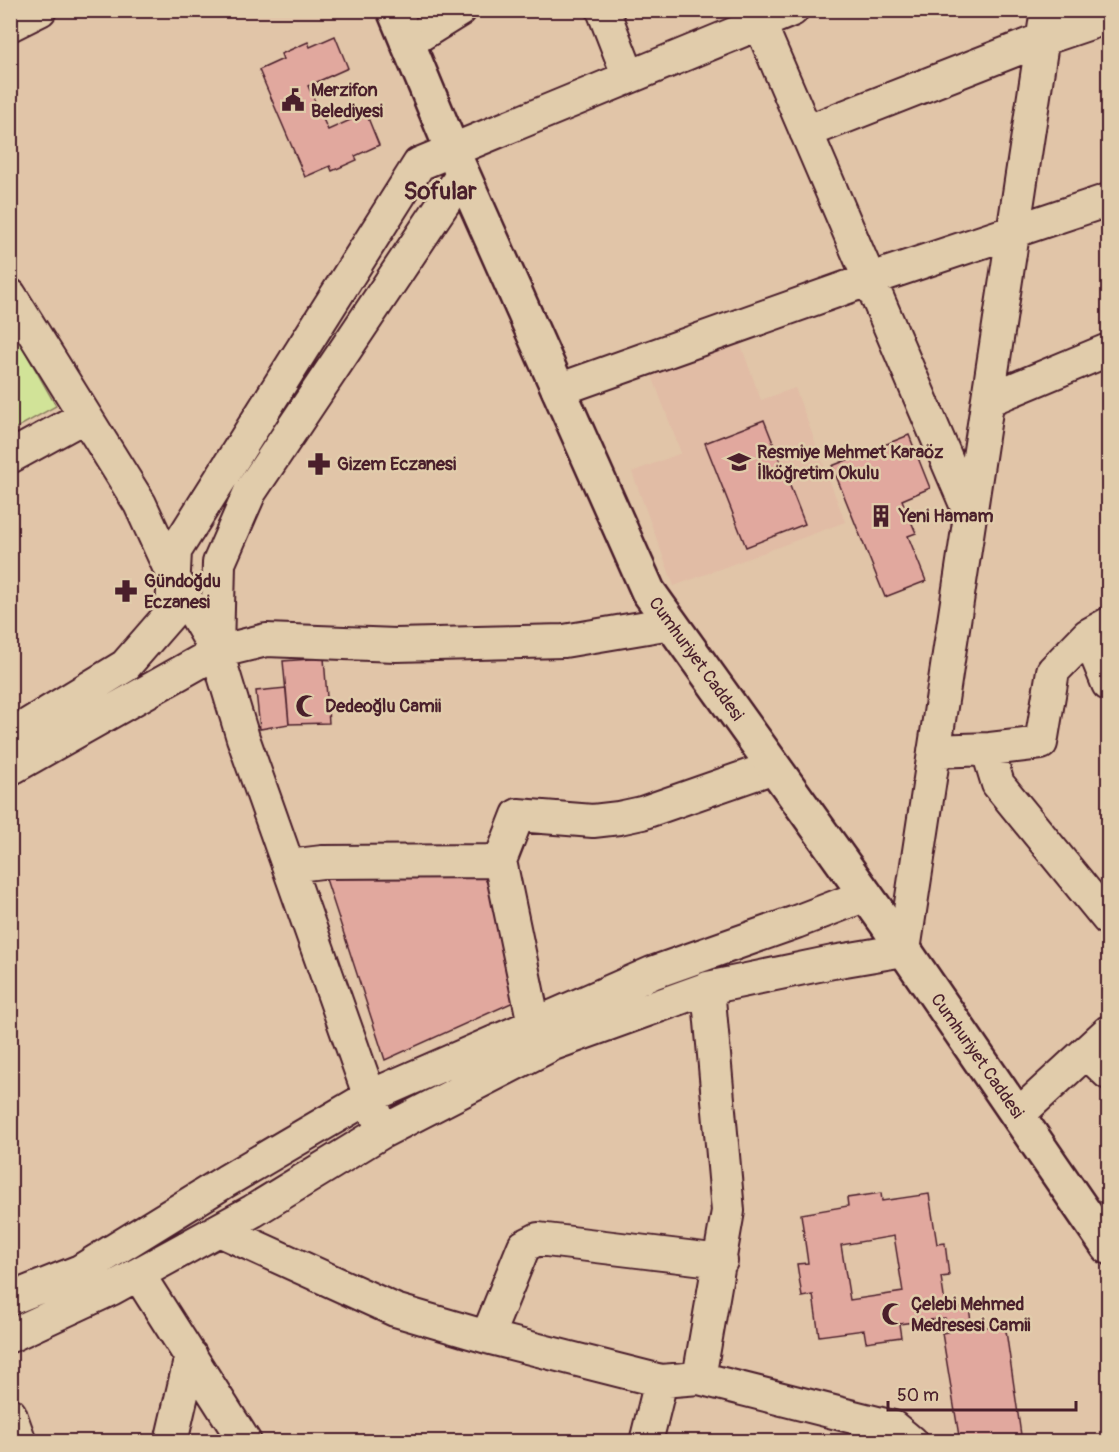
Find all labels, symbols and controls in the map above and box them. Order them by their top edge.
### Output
place label: Merzifon Belediyesi [311,79,383,123]
public building icon: Merzifon Belediyesi [280,87,306,113]
district label: Sofular [403,177,477,206]
place label: Resmiye Mehmet Karaöz İlköğretim Okulu [757,441,944,485]
school or university icon: Resmiye Mehmet Karaöz İlköğretim Okulu [726,449,752,475]
pharmacy icon: Gizem Eczanesi [306,451,332,477]
place label: Gizem Eczanesi [337,453,456,476]
building icon: Yeni Hamam [868,503,894,529]
place label: Yeni Hamam [898,505,993,528]
place label: Gündoğdu Eczanesi [144,570,221,614]
pharmacy icon: Gündoğdu Eczanesi [113,578,139,604]
street label: Cumhuriyet Caddesi [643,592,749,726]
mosque icon: Dedeoğlu Camii [294,693,320,719]
place label: Dedeoğlu Camii [325,695,441,718]
street label: Cumhuriyet Caddesi [925,989,1029,1123]
place label: Çelebi Mehmed Medresesi Camii [911,1293,1031,1337]
mosque icon: Çelebi Mehmed Medresesi Camii [880,1301,906,1327]
scale bar [888,1374,1076,1412]
text: 50 m [897,1384,939,1407]

